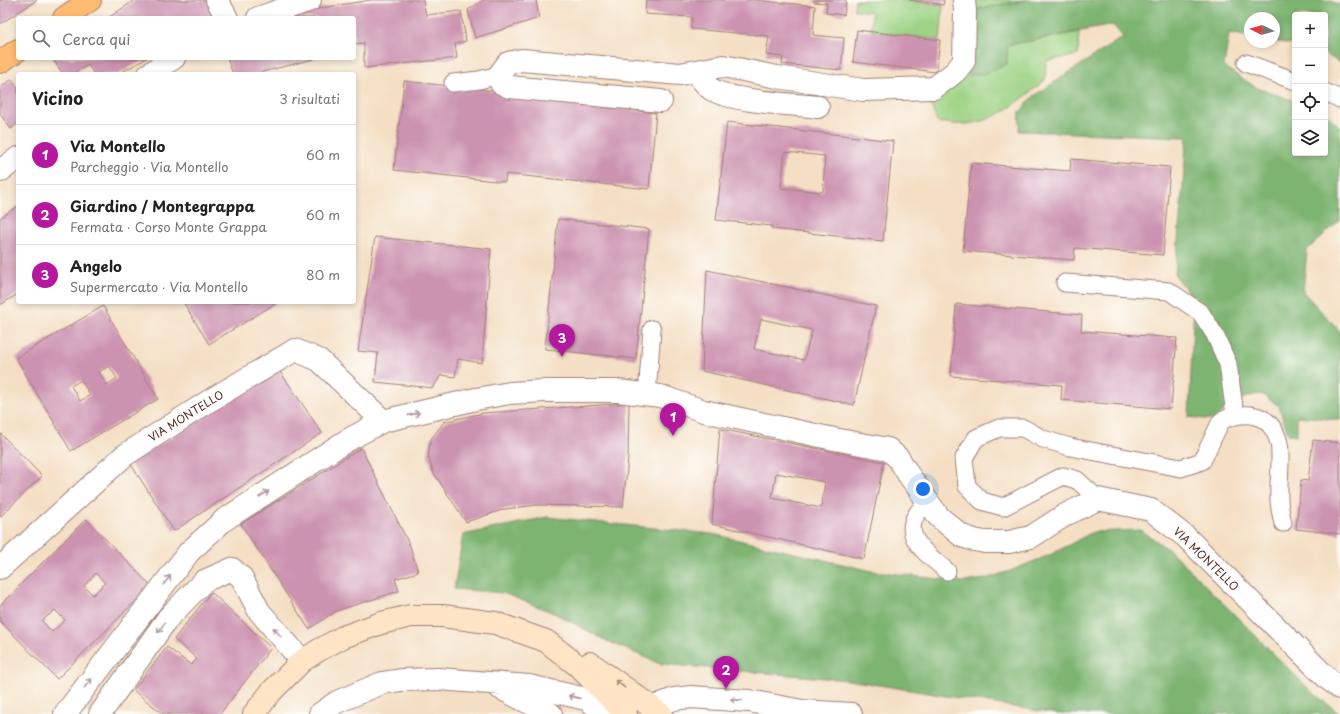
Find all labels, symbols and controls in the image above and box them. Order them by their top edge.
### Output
north arrow [1244,12,1280,48]
map controls [1292,12,1328,156]
button: + [1292,12,1328,48]
search box [16,16,356,60]
icon: search [30,27,52,49]
text: Cerca qui [62,27,130,50]
button: − [1292,48,1328,84]
button: locate [1292,84,1328,120]
text: Vicino [32,85,83,111]
text: 3 risultati [279,89,340,108]
button: layers [1292,120,1328,156]
text: Via Montello [70,134,165,157]
text: 1 [42,145,48,164]
text: 60 m [306,145,340,164]
text: Parcheggio · Via Montello [70,157,228,176]
text: Giardino / Montegrappa [70,194,255,217]
text: 2 [40,205,50,224]
text: 60 m [306,205,340,224]
text: Fermata · Corso Monte Grappa [70,217,267,236]
text: Angelo [70,254,122,277]
text: 3 [41,265,49,284]
text: 80 m [306,265,340,284]
text: Supermercato · Via Montello [70,277,248,296]
pin: 3 [549,324,575,357]
street label: VIA MONTELLO [145,386,227,445]
pin: 1 [660,403,686,436]
one-way arrow [408,409,421,417]
your location [913,479,933,499]
one-way arrow [258,490,269,498]
street label: VIA MONTELLO [1170,523,1243,595]
one-way arrow [163,574,172,585]
one-way arrow [157,622,165,633]
one-way arrow [272,627,281,637]
pin: 2 [713,656,739,689]
one-way arrow [84,677,93,688]
one-way arrow [615,680,626,689]
one-way arrow [568,692,581,700]
one-way arrow [730,697,743,704]

